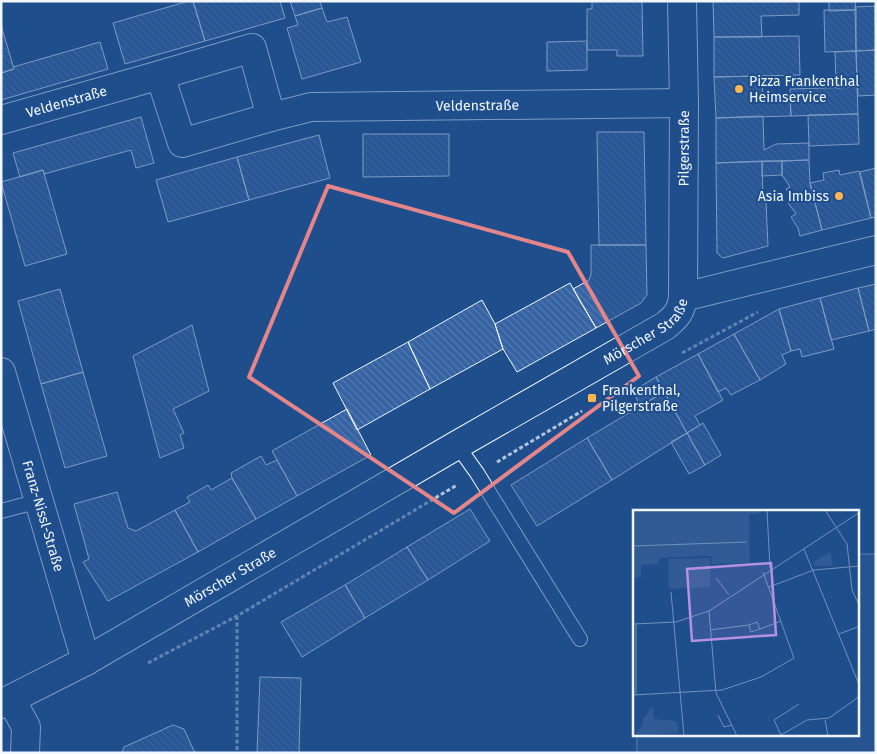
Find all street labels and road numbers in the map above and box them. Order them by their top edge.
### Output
street label: Veldenstraße [24,82,109,121]
street label: Veldenstraße [435,96,519,114]
street label: Pilgerstraße [675,110,692,187]
street label: Mörscher Straße [600,297,691,368]
street label: Franz-Nissl-Straße [19,458,68,574]
street label: Mörscher Straße [181,544,279,611]

